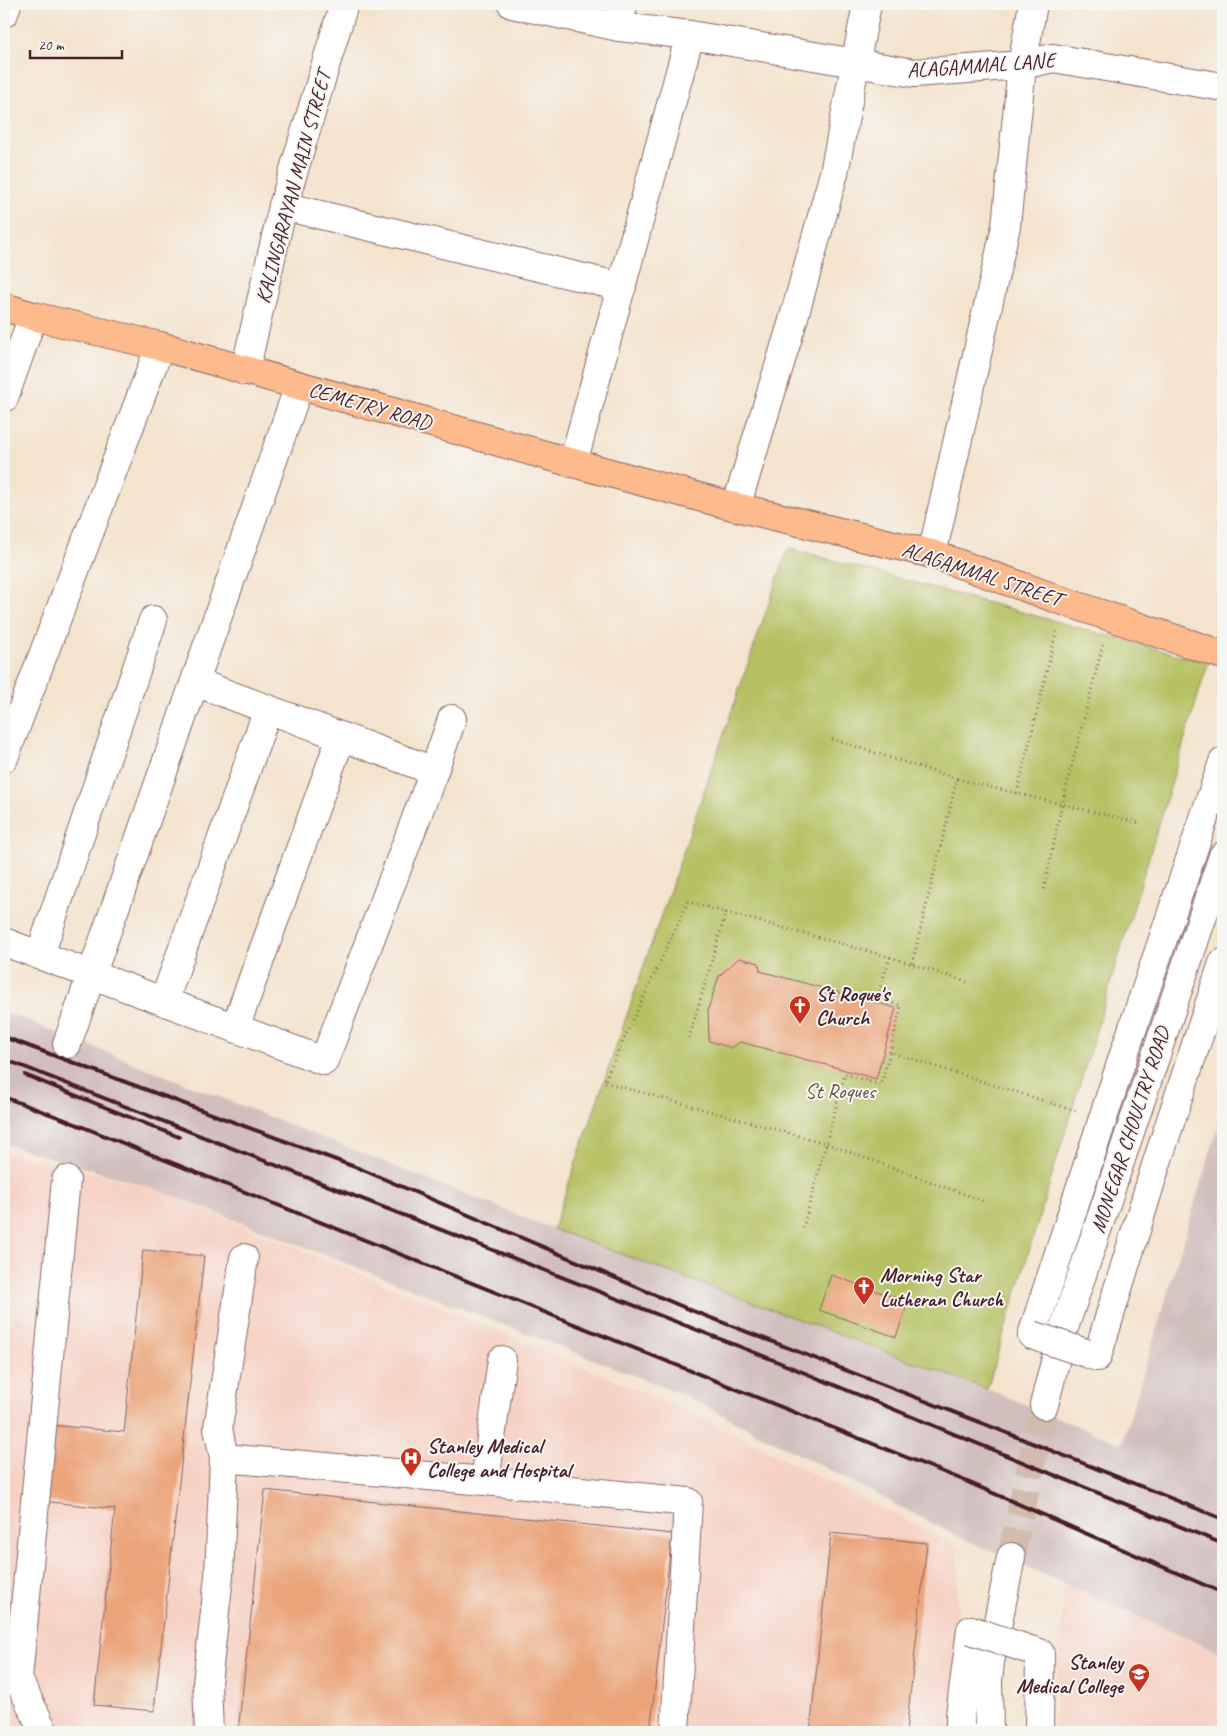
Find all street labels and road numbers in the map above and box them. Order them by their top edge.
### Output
street label: ALAGAMMAL LANE [906,47,1058,83]
street label: KALINGARAYAN MAIN STREET [249,64,338,306]
street label: CEMETRY ROAD [306,376,436,436]
street label: ALAGAMMAL STREET [899,536,1070,614]
street label: MONEGAR CHOULTRY ROAD [1084,1022,1176,1236]

